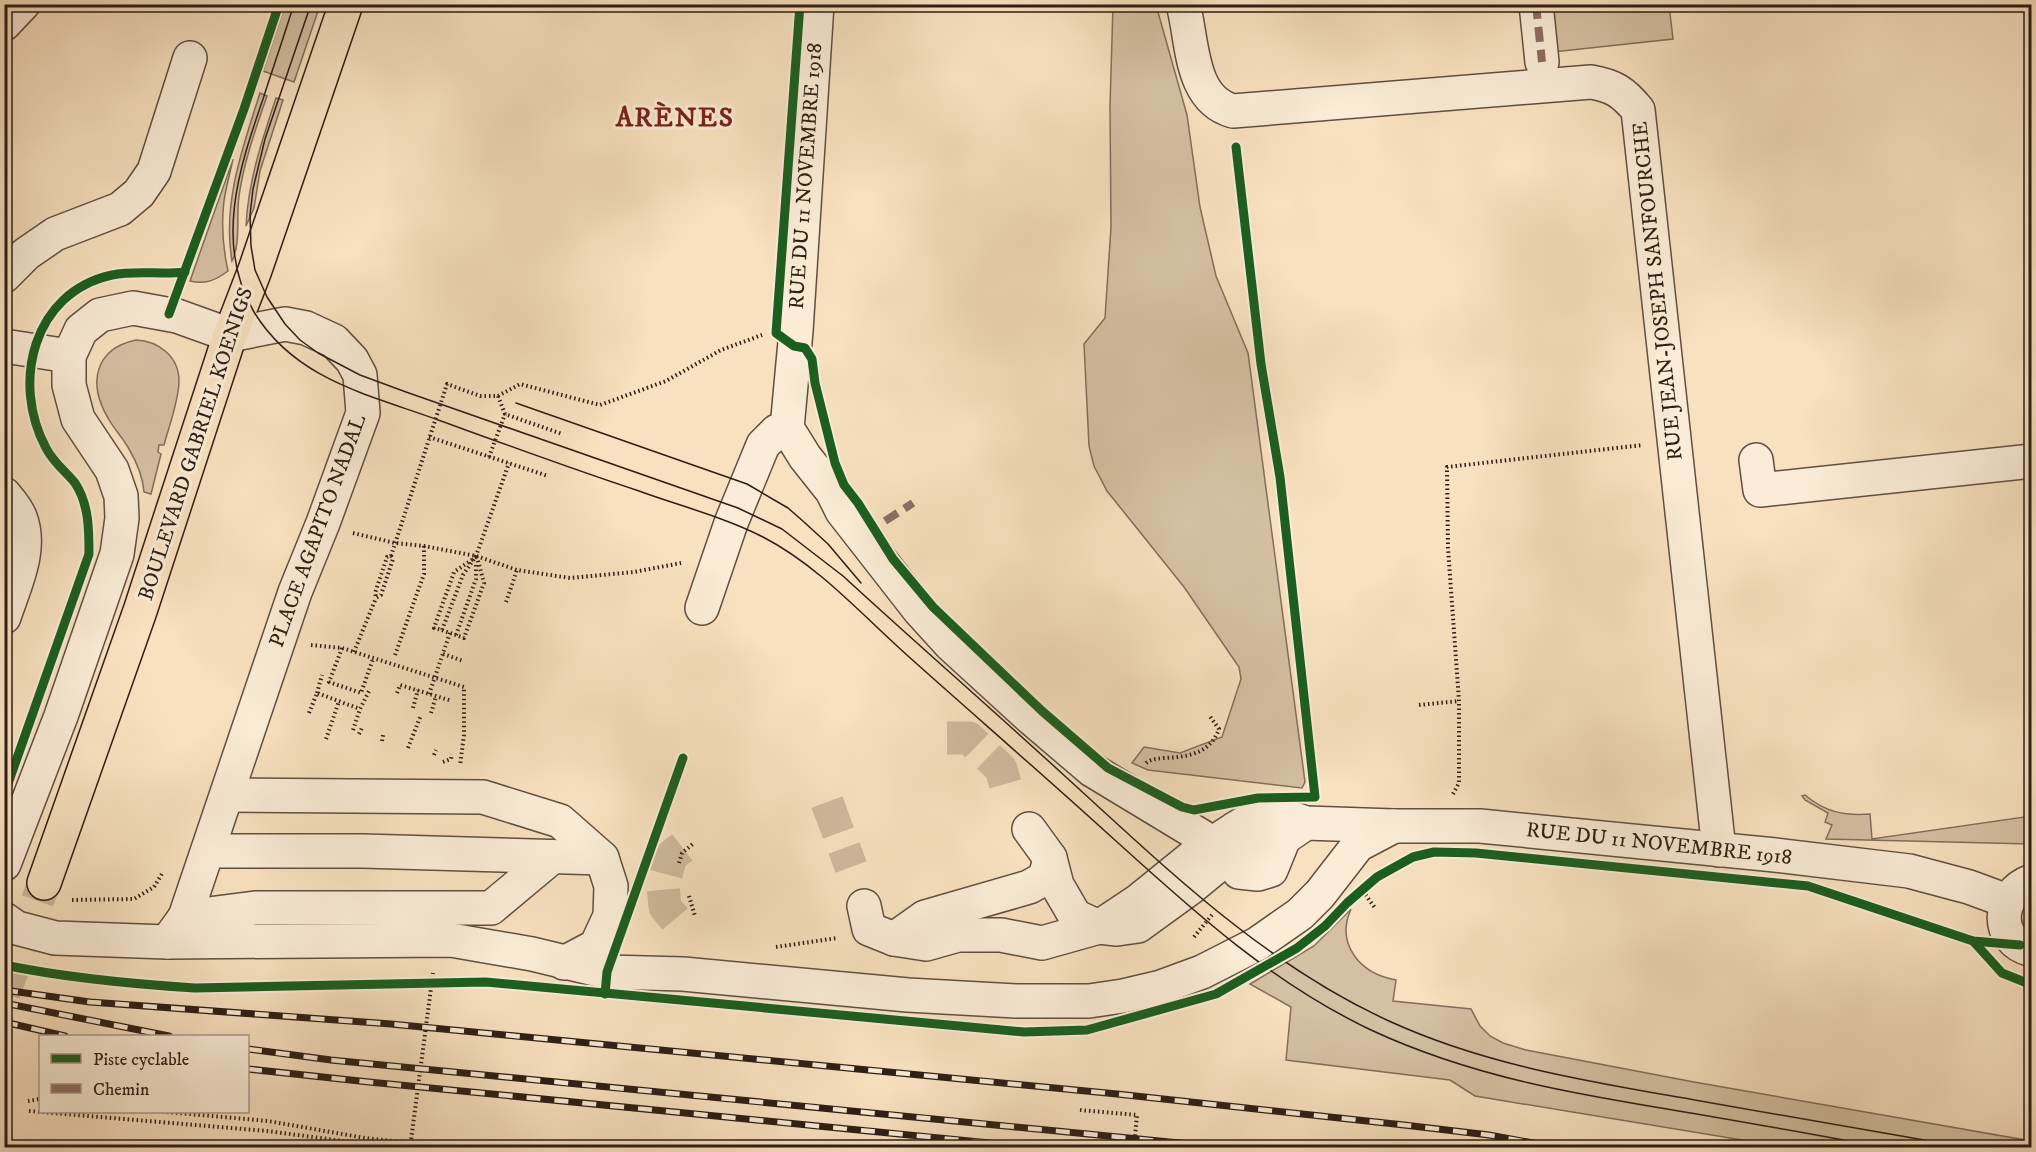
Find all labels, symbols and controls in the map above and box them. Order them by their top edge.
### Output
street label: RUE DU 11 NOVEMBRE 1918 [784,42,828,310]
district label: ARÈNES [615,101,734,135]
street label: RUE JEAN-JOSEPH SANFOURCHE [1627,120,1689,462]
street label: BOULEVARD GABRIEL KOENIGS [133,284,259,604]
street label: PLACE AGAPITO NADAL [264,411,372,651]
street label: RUE DU 11 NOVEMBRE 1918 [1525,817,1793,871]
legend [39,1035,249,1113]
text: Piste cyclable [93,1049,189,1071]
text: Chemin [93,1079,150,1101]

